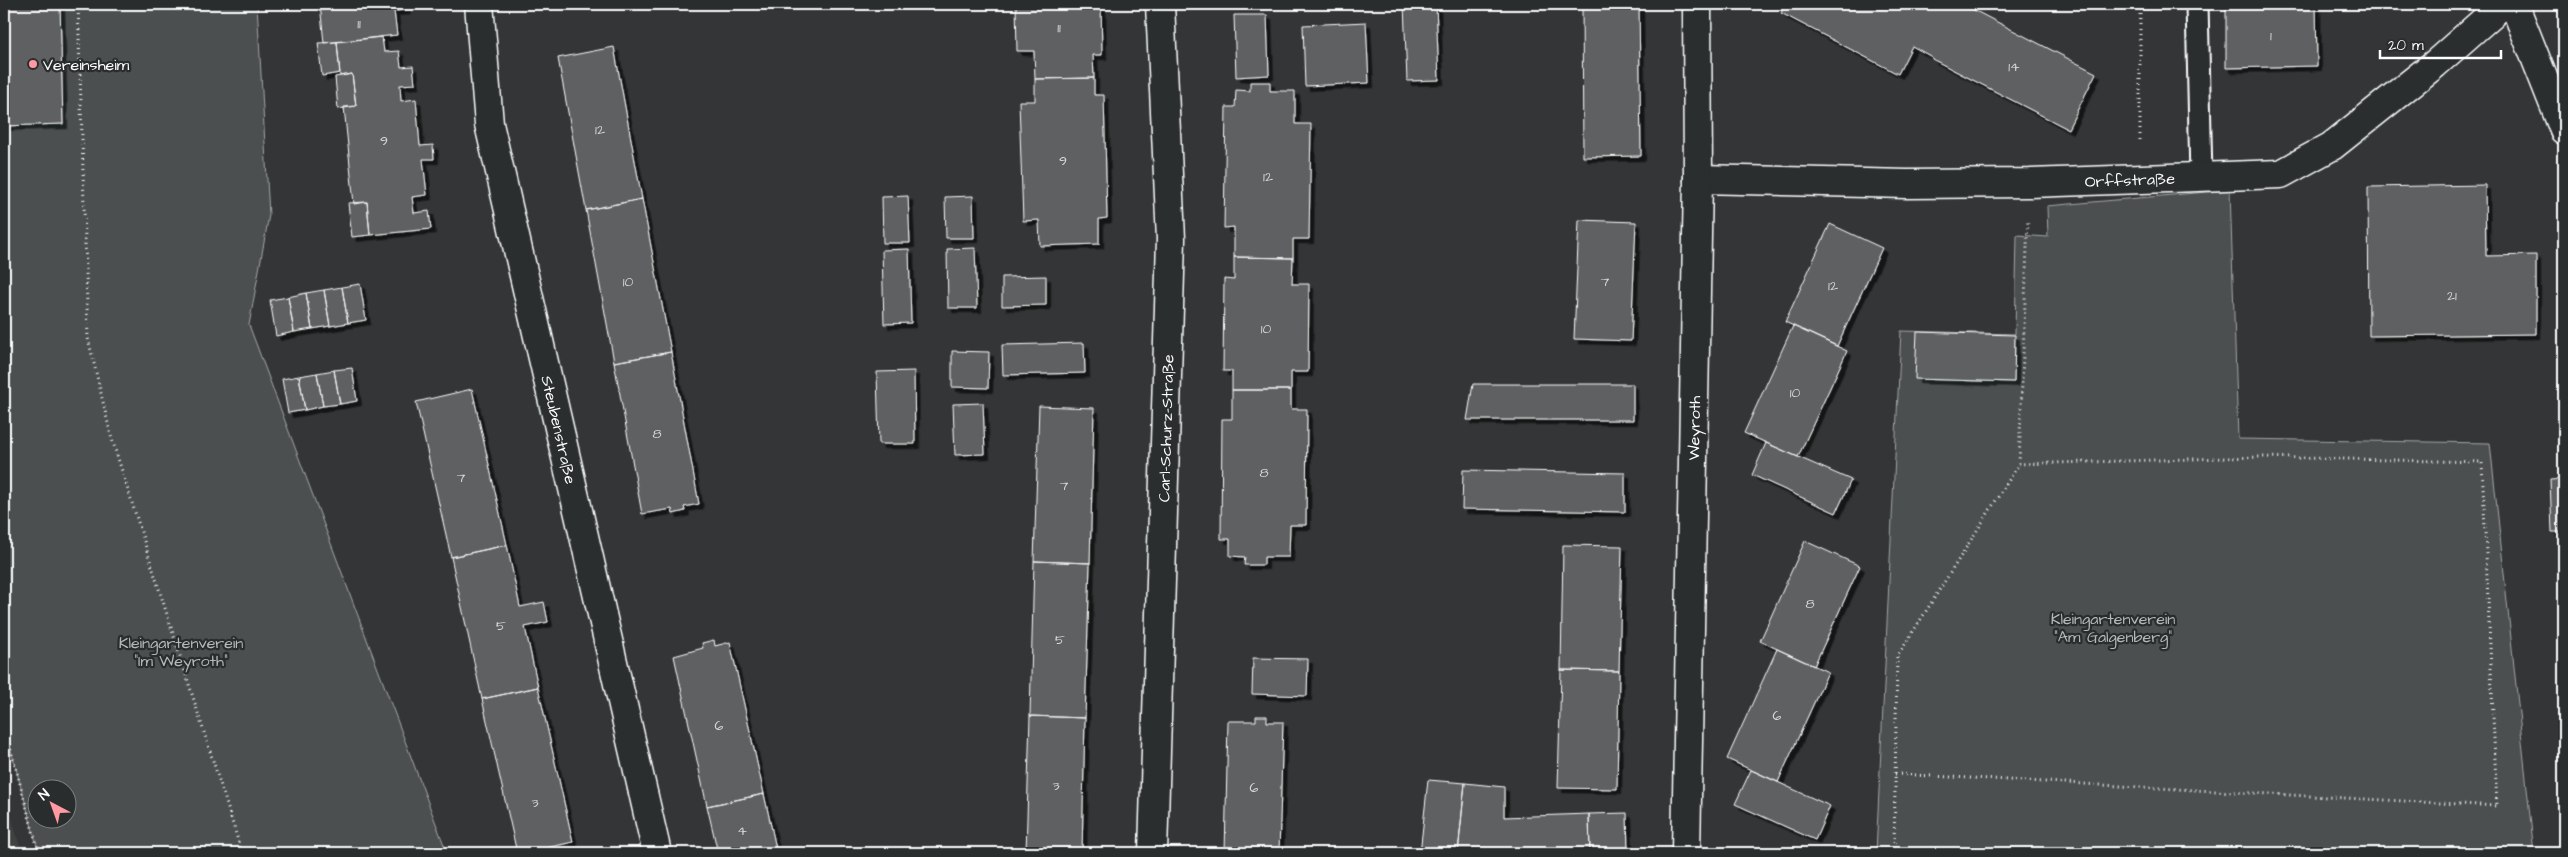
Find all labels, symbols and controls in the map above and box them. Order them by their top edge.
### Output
house number: 11 [357,14,361,34]
house number: 11 [1057,18,1061,38]
house number: 1 [2270,26,2272,46]
scale bar [2380,28,2502,60]
text: 20 m [2388,35,2424,56]
place label: Vereinsheim [43,54,130,76]
house number: 14 [2008,57,2020,77]
marker: Vereinsheim [27,58,39,70]
house number: 12 [595,120,605,140]
house number: 9 [380,131,388,151]
house number: 9 [1059,151,1067,171]
house number: 12 [1263,167,1273,187]
street label: Orffstraße [2085,168,2176,193]
house number: 10 [623,272,633,292]
house number: 7 [1601,272,1610,292]
house number: 12 [1828,276,1838,296]
house number: 21 [2447,286,2457,306]
house number: 10 [1261,319,1271,339]
street label: Carl-Schurz-Straße [1153,354,1180,502]
street label: Steubenstraße [535,373,582,487]
house number: 10 [1790,383,1800,403]
street label: Weyroth [1683,395,1707,461]
house number: 8 [652,424,662,444]
house number: 8 [1259,463,1269,483]
house number: 7 [457,468,466,488]
house number: 7 [1060,476,1069,496]
house number: 8 [1805,594,1815,614]
park label: Kleingartenverein "Am Galgenberg" [2051,608,2175,649]
house number: 5 [496,616,506,636]
house number: 5 [1055,630,1065,650]
park label: Kleingartenverein "Im Weyroth" [119,632,243,673]
house number: 6 [1773,706,1782,726]
house number: 6 [715,716,724,736]
house number: 3 [1052,776,1060,796]
house number: 6 [1250,778,1259,798]
north arrow [28,780,78,830]
text: N [34,784,54,805]
house number: 3 [531,793,539,813]
house number: 4 [737,821,747,841]

